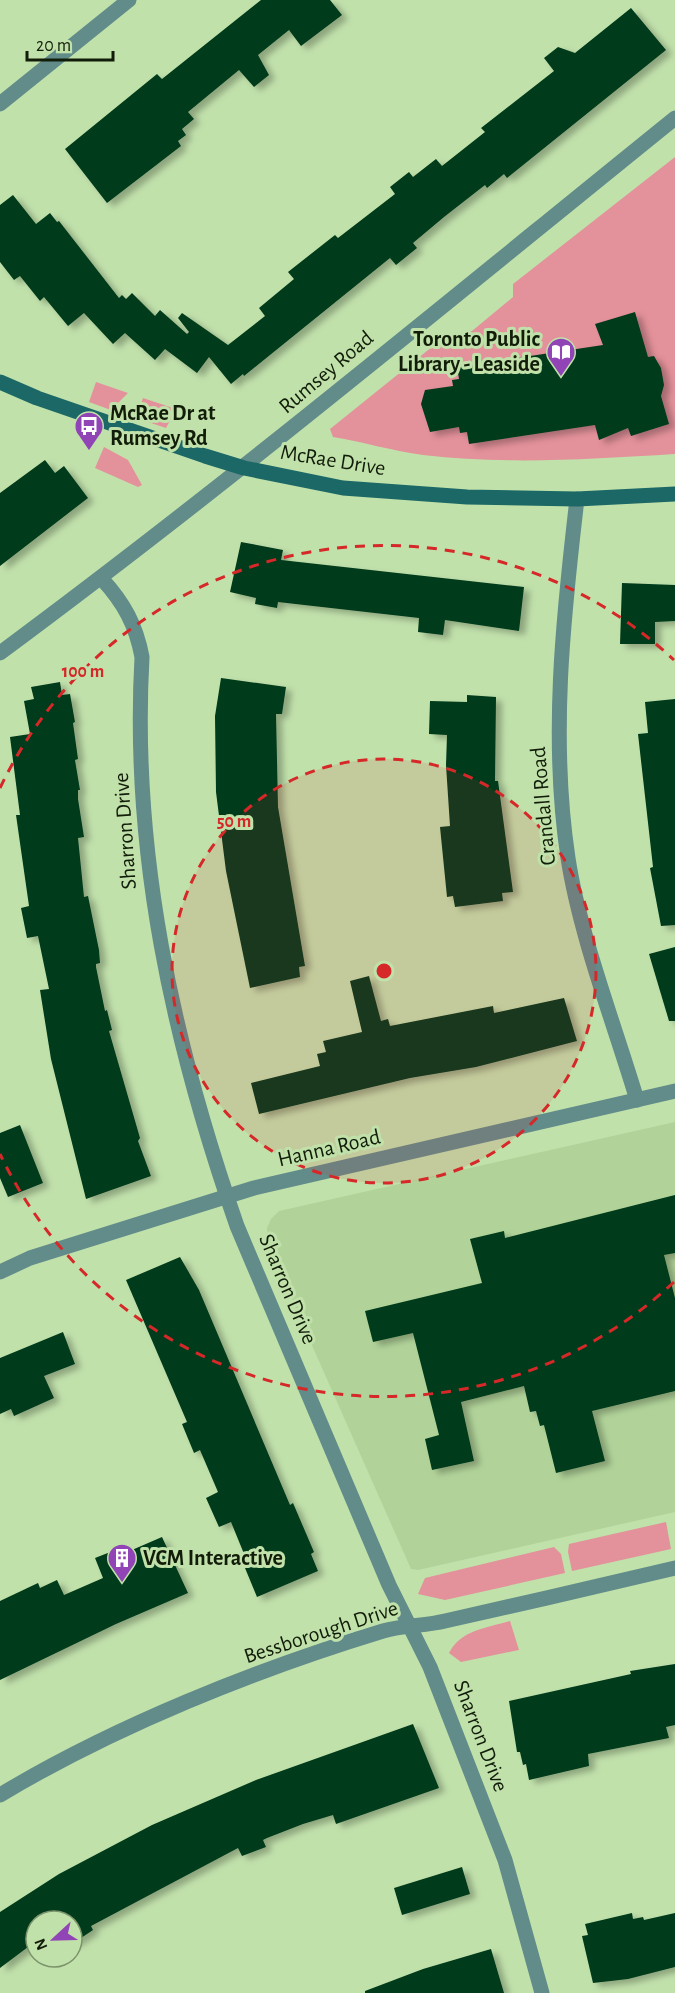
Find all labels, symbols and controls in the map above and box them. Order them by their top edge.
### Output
scale bar [27,24,112,62]
text: 20 m [36,37,71,55]
street label: Rumsey Road [275,326,377,418]
place label: Toronto Public Library - Leaside [398,328,541,376]
library icon: Toronto Public Library - Leaside [545,336,577,378]
place label: McRae Dr at Rumsey Rd [110,402,216,450]
bus stop icon: McRae Dr at Rumsey Rd [73,410,105,452]
street label: McRae Drive [279,441,387,479]
text: 100 m [62,663,104,681]
street label: Crandall Road [527,746,559,866]
street label: Sharron Drive [110,772,140,890]
text: 50 m [217,813,251,831]
centre of rings [374,961,394,981]
street label: Hanna Road [276,1126,382,1170]
street label: Sharron Drive [255,1231,321,1347]
building icon: VCM Interactive [106,1542,138,1584]
place label: VCM Interactive [143,1547,283,1569]
street label: Bessborough Drive [241,1597,401,1667]
street label: Sharron Drive [450,1677,512,1795]
north arrow [24,1909,84,1969]
text: N [32,1936,51,1952]

